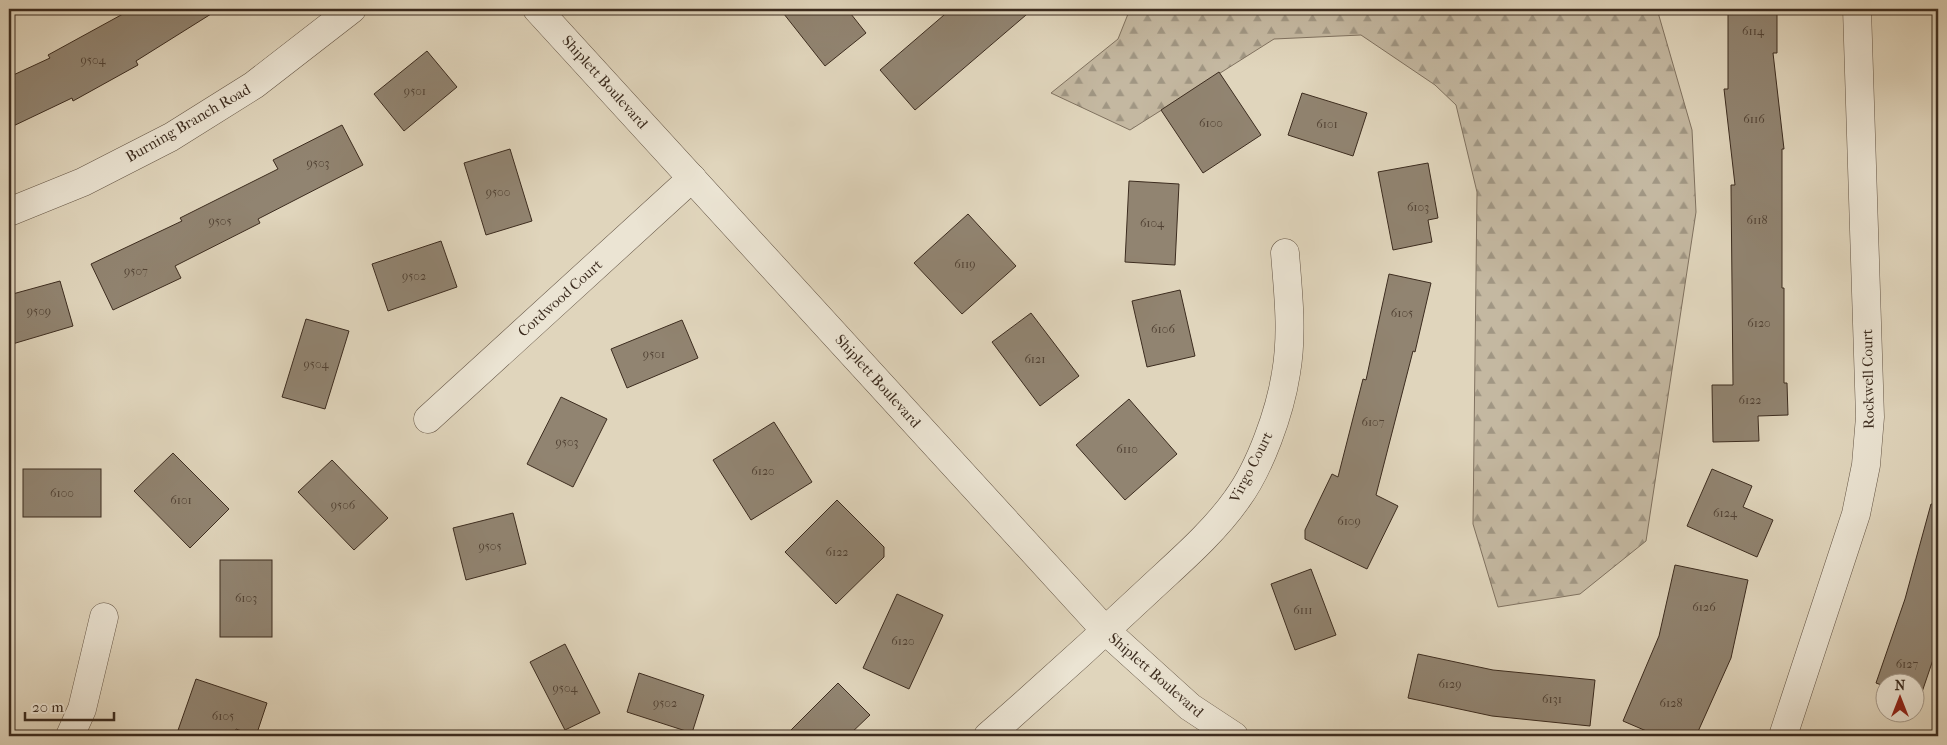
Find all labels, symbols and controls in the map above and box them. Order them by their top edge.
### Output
house number: 6114 [1742,24,1765,38]
street label: Shiplett Boulevard [558,32,652,133]
house number: 9504 [80,53,106,67]
street label: Burning Branch Road [122,80,254,166]
house number: 9501 [404,84,426,98]
house number: 6116 [1743,112,1765,126]
house number: 6100 [1199,116,1223,130]
house number: 6101 [1316,117,1338,131]
house number: 9503 [307,156,330,170]
house number: 9500 [486,185,510,199]
house number: 6103 [1407,200,1429,214]
house number: 6118 [1746,213,1768,227]
house number: 9505 [208,214,232,228]
house number: 6104 [1140,216,1165,230]
street label: Cordwood Court [514,255,606,341]
house number: 6119 [954,257,976,271]
house number: 9507 [124,264,148,278]
house number: 9502 [402,269,426,283]
house number: 9509 [27,304,51,318]
house number: 6105 [1391,306,1413,320]
house number: 6120 [1747,316,1771,330]
house number: 6106 [1151,322,1175,336]
street label: Rockwell Court [1858,328,1878,429]
street label: Shiplett Boulevard [831,331,925,432]
house number: 9501 [643,347,665,361]
house number: 6121 [1024,352,1046,366]
house number: 9504 [303,357,329,371]
house number: 6122 [1738,393,1762,407]
house number: 6107 [1361,415,1385,429]
street label: Virgo Court [1225,428,1277,506]
house number: 9503 [556,435,579,449]
house number: 6110 [1116,442,1138,456]
house number: 6120 [751,464,775,478]
house number: 6100 [50,486,74,500]
house number: 6101 [170,493,192,507]
house number: 9506 [331,498,356,512]
house number: 6124 [1713,506,1738,520]
house number: 6109 [1337,514,1361,528]
house number: 9505 [478,539,502,553]
house number: 6122 [825,545,849,559]
house number: 6103 [235,591,257,605]
house number: 6126 [1692,600,1716,614]
house number: 6111 [1293,603,1313,617]
street label: Shiplett Boulevard [1105,629,1208,722]
house number: 6120 [891,634,915,648]
house number: 6127 [1896,657,1919,671]
north arrow [1874,672,1924,722]
house number: 6129 [1438,677,1462,691]
text: N [1895,677,1906,694]
house number: 9504 [552,681,578,695]
scale bar [25,690,114,722]
house number: 6131 [1542,692,1562,706]
house number: 9502 [653,696,677,710]
house number: 6128 [1660,696,1682,710]
text: 20 m [32,698,64,716]
house number: 6105 [212,709,234,723]

